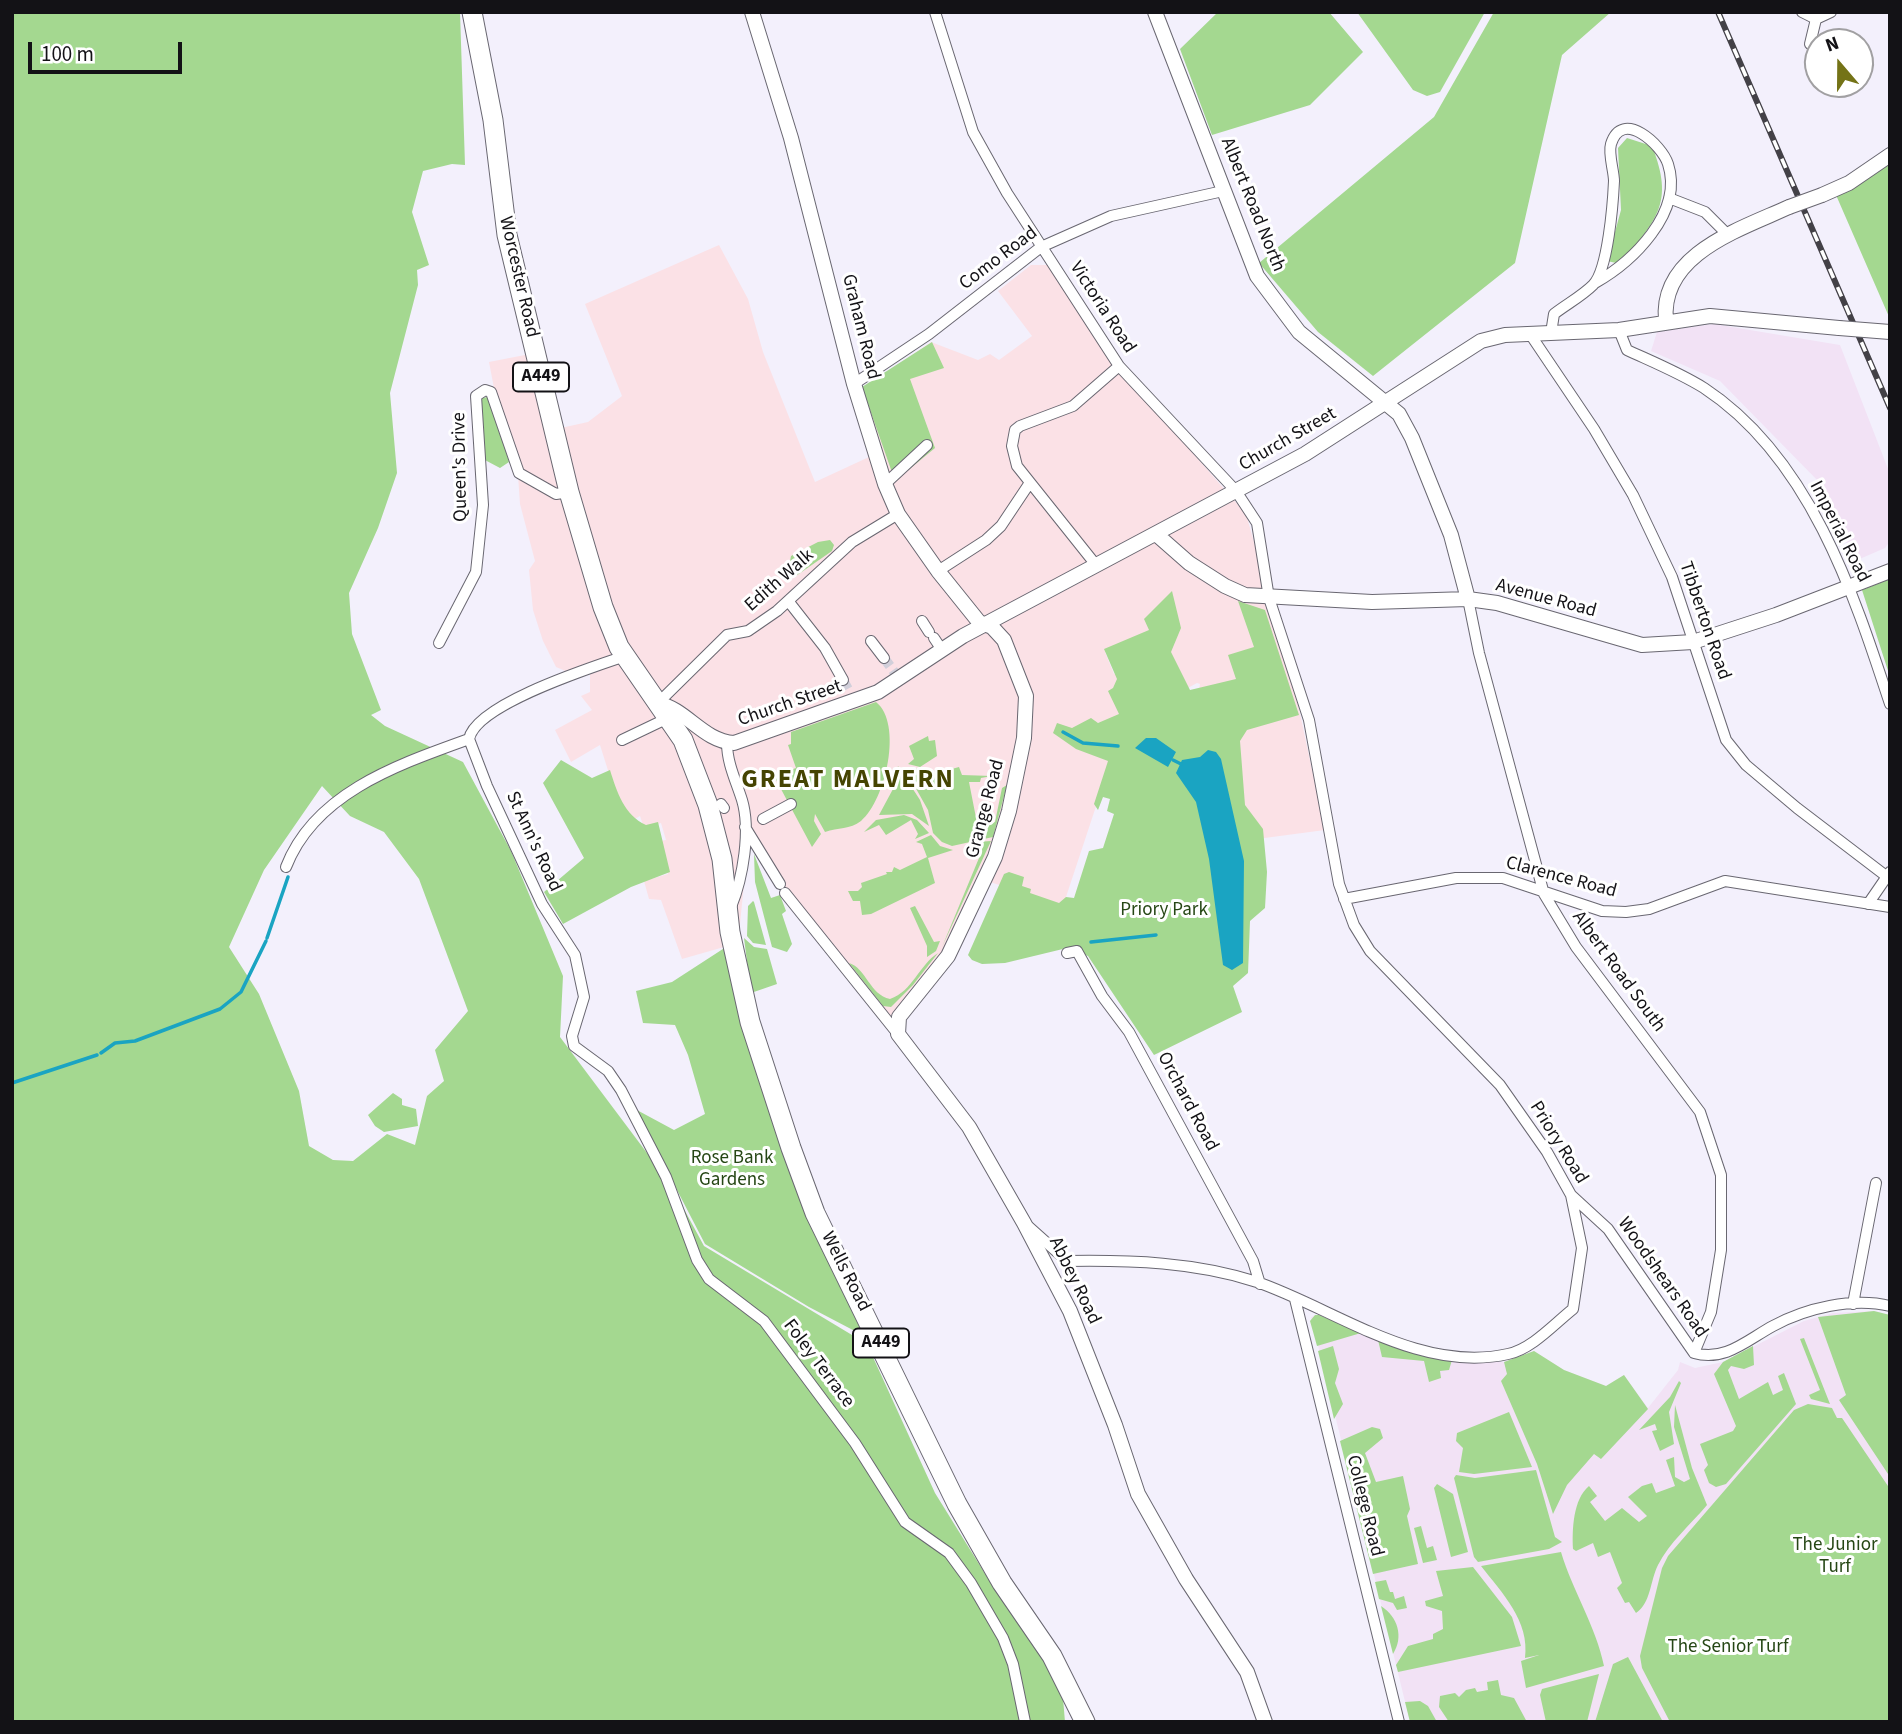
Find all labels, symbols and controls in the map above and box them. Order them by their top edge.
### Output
scale bar [32,28,186,72]
north arrow [1804,28,1874,98]
text: N [1822,30,1843,60]
text: 100 m [41,39,94,69]
street label: Albert Road North [1215,135,1289,275]
street label: Worcester Road [493,214,543,340]
street label: Como Road [955,222,1043,296]
street label: Victoria Road [1064,258,1140,358]
street label: Graham Road [836,272,884,382]
road number: A449 [513,362,569,391]
street label: Church Street [1235,403,1341,477]
street label: Queen's Drive [449,412,473,522]
street label: Imperial Road [1804,477,1874,587]
street label: Edith Walk [741,545,819,617]
street label: Tibberton Road [1673,559,1735,683]
street label: Avenue Road [1493,575,1599,623]
street label: Church Street [735,676,845,732]
street label: Grange Road [962,757,1010,861]
district label: GREAT MALVERN [743,765,953,797]
street label: St Ann's Road [500,788,566,896]
street label: Clarence Road [1503,852,1619,904]
park label: Priory Park [1120,900,1208,922]
street label: Albert Road South [1566,907,1670,1037]
street label: Orchard Road [1151,1048,1223,1156]
street label: Priory Road [1524,1098,1592,1188]
park label: Rose Bank Gardens [691,1148,773,1192]
street label: Woodshears Road [1612,1213,1712,1343]
street label: Wells Road [815,1228,875,1316]
street label: Abbey Road [1043,1234,1105,1328]
street label: Foley Terrace [777,1315,859,1413]
road number: A449 [853,1328,909,1358]
street label: College Road [1340,1453,1388,1559]
park label: The Junior Turf [1792,1535,1878,1579]
park label: The Senior Turf [1668,1637,1788,1659]

